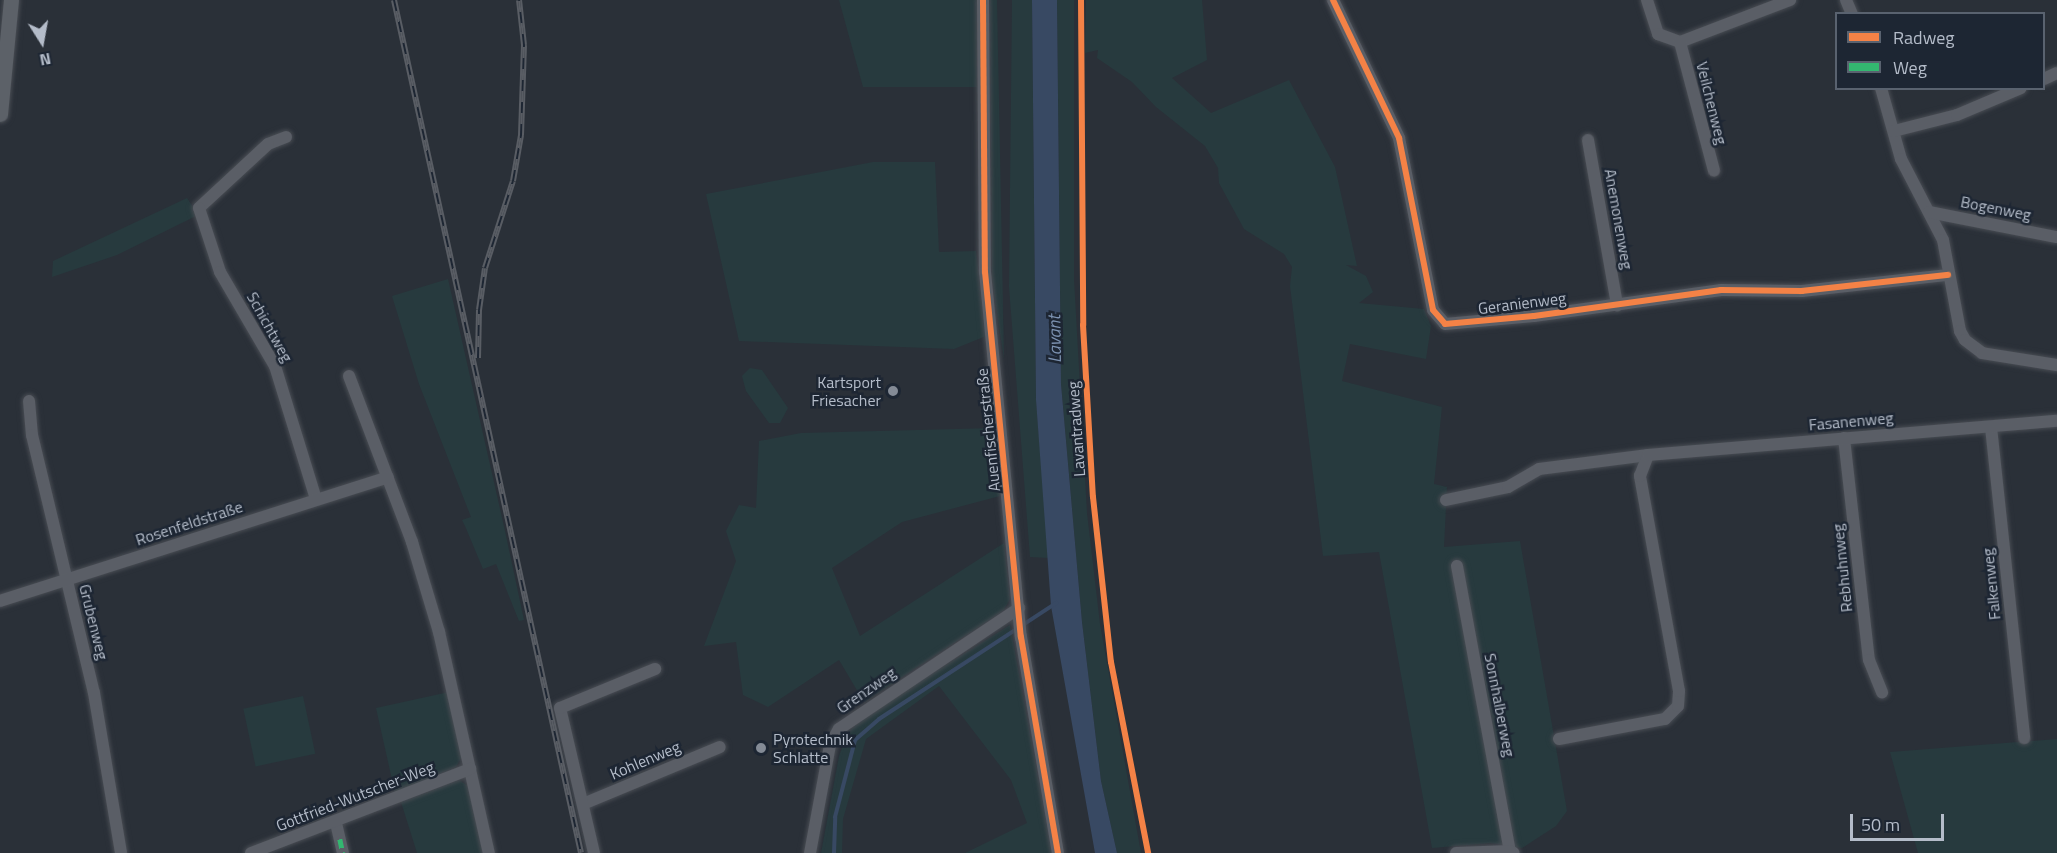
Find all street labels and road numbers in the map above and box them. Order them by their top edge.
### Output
street label: Veilchenweg [1692,60,1732,146]
street label: Anemonenweg [1601,167,1637,271]
street label: Bogenweg [1959,192,2033,224]
street label: Geranienweg [1477,288,1567,318]
street label: Schichtweg [243,289,297,365]
street label: Auenfischerstraße [972,367,1004,493]
street label: Lavantradweg [1063,381,1089,477]
street label: Fasanenweg [1808,408,1894,434]
street label: Rosenfeldstraße [133,497,245,549]
street label: Rebhuhnweg [1828,523,1856,613]
street label: Falkenweg [1978,547,2004,621]
street label: Grubenweg [75,582,113,662]
street label: Sonnhalberweg [1481,652,1519,758]
street label: Grenzweg [833,663,899,717]
street label: Kohlenweg [607,737,683,783]
street label: Gottfried-Wutscher-Weg [273,757,437,835]

